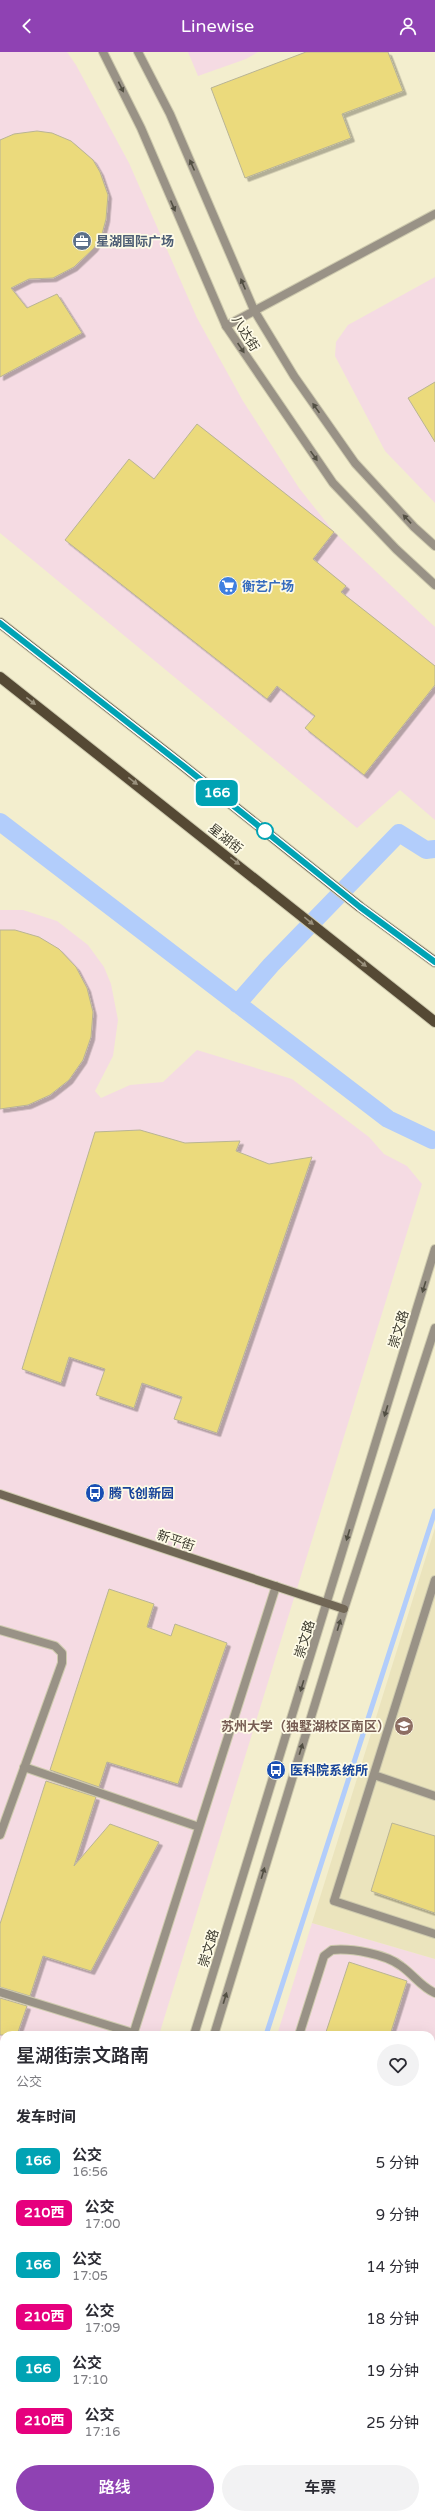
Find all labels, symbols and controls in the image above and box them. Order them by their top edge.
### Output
icon: back [16,15,38,37]
text: Linewise [181,15,254,37]
icon: person [397,15,419,37]
one-way arrow [118,81,124,93]
one-way arrow [189,159,195,170]
one-way arrow [171,200,177,212]
office icon: 星湖国际广场 [71,230,93,252]
place label: 星湖国际广场 [96,234,174,250]
one-way arrow [239,278,245,290]
street label: 八达街 [228,313,262,354]
one-way arrow [237,343,245,353]
one-way arrow [312,402,320,413]
one-way arrow [310,450,318,461]
one-way arrow [402,514,411,525]
supermarket icon: 衡艺广场 [217,575,239,597]
place label: 衡艺广场 [242,579,294,595]
one-way arrow [25,696,36,705]
one-way arrow [127,777,138,785]
line badge: 166 [194,780,240,806]
text: 166 [204,784,230,801]
street label: 星湖街 [205,820,246,857]
unlabelled marker [256,822,274,840]
one-way arrow [230,857,241,866]
one-way arrow [304,916,315,925]
one-way arrow [357,959,368,968]
one-way arrow [421,1281,427,1293]
street label: 崇文路 [386,1308,412,1350]
one-way arrow [383,1405,389,1417]
bus stop icon: 腾飞创新园 [84,1482,106,1504]
place label: 腾飞创新园 [109,1486,174,1502]
street label: 新平街 [155,1527,197,1555]
one-way arrow [345,1530,351,1542]
street label: 崇文路 [292,1618,318,1660]
one-way arrow [336,1619,342,1631]
one-way arrow [299,1681,305,1693]
school or university icon: 苏州大学（独墅湖校区南区） [393,1715,415,1737]
place label: 苏州大学（独墅湖校区南区） [221,1719,390,1735]
one-way arrow [298,1743,304,1755]
bus stop icon: 医科院系统所 [265,1759,287,1781]
place label: 医科院系统所 [290,1763,368,1779]
one-way arrow [260,1867,266,1879]
street label: 崇文路 [196,1927,222,1969]
one-way arrow [222,1991,228,2003]
button: heart [377,2044,419,2086]
text: 星湖街崇文路南 [16,2045,149,2067]
text: 公交 [16,2074,42,2090]
text: 发车时间 [16,2108,76,2126]
text: 公交 [72,2146,102,2164]
text: 166 [25,2152,51,2169]
text: 5 分钟 [376,2154,419,2172]
text: 16:56 [72,2164,108,2180]
text: 公交 [84,2198,114,2216]
text: 210西 [24,2204,64,2221]
text: 9 分钟 [376,2206,419,2224]
text: 17:00 [84,2216,120,2232]
text: 公交 [72,2250,102,2268]
text: 166 [25,2256,51,2273]
text: 14 分钟 [366,2258,419,2276]
text: 17:05 [72,2268,108,2284]
text: 公交 [84,2302,114,2320]
text: 210西 [24,2308,64,2325]
text: 18 分钟 [366,2310,419,2328]
text: 17:09 [84,2320,120,2336]
text: 公交 [72,2354,102,2372]
text: 166 [25,2360,51,2377]
text: 19 分钟 [366,2362,419,2380]
text: 17:10 [72,2372,108,2388]
text: 公交 [84,2406,114,2424]
text: 210西 [24,2412,64,2429]
text: 25 分钟 [366,2414,419,2432]
text: 17:16 [84,2424,120,2440]
button: 路线 [16,2465,214,2511]
button: 车票 [222,2465,419,2511]

